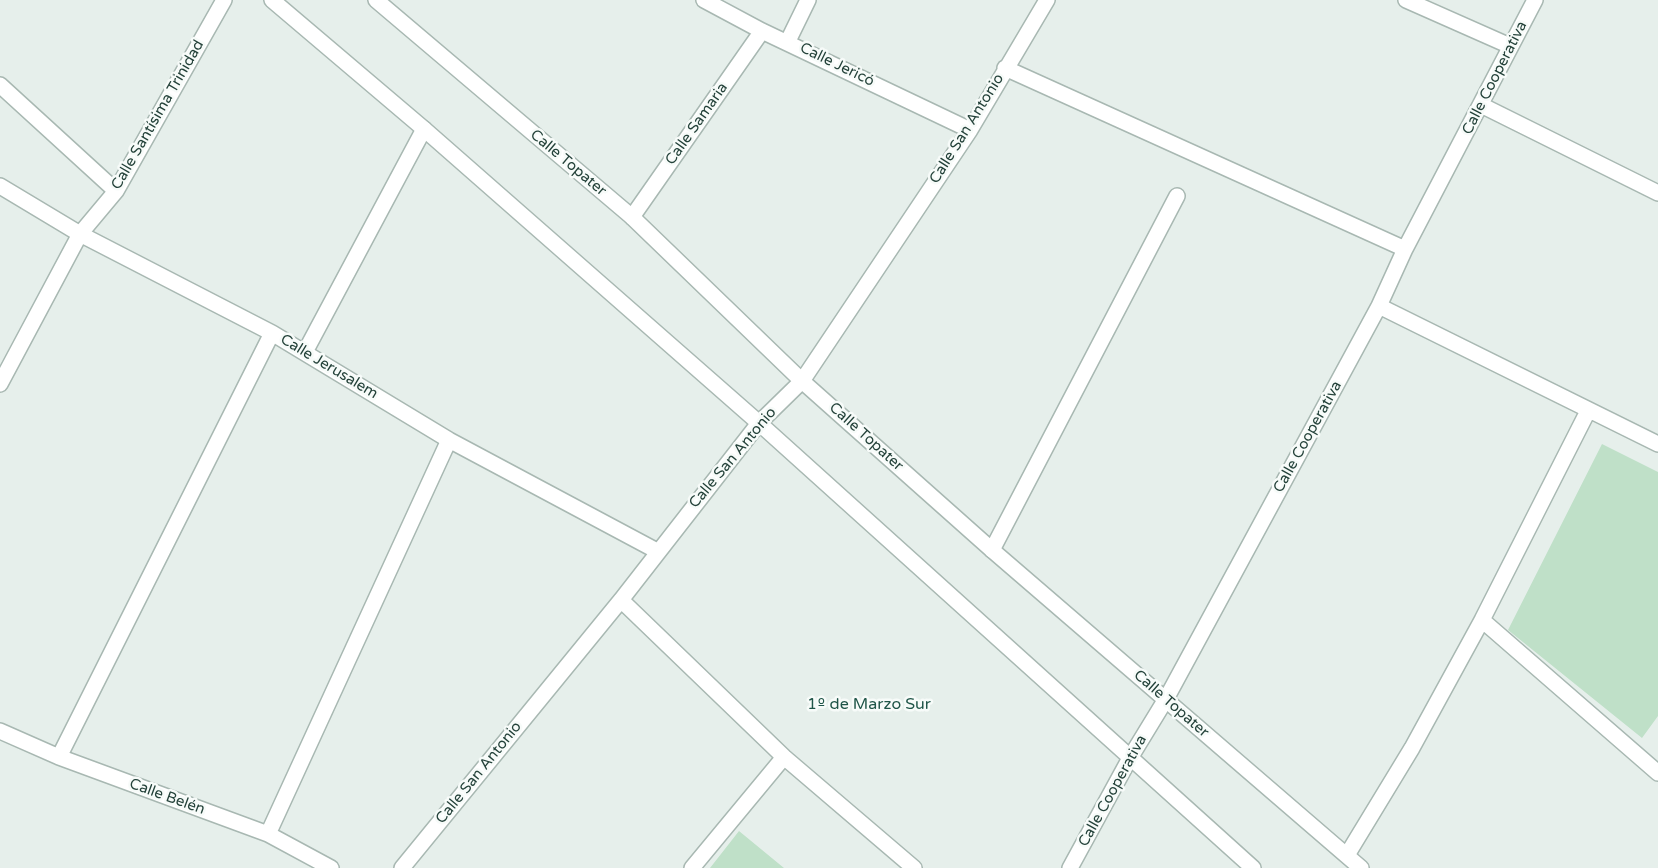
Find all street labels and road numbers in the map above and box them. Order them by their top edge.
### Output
street label: Calle Cooperativa [1459,18,1531,138]
street label: Calle Santísima Trinidad [108,37,208,193]
street label: Calle Jericó [797,39,877,91]
street label: Calle San Antonio [926,71,1008,187]
street label: Calle Samaria [662,79,732,169]
street label: Calle Topater [526,126,610,200]
street label: Calle Jerusalem [277,331,381,403]
street label: Calle Cooperativa [1270,378,1346,496]
street label: Calle Topater [825,399,907,475]
street label: Calle San Antonio [686,404,780,512]
street label: Calle Topater [1130,667,1212,741]
street label: Calle San Antonio [432,718,526,828]
street label: Calle Cooperativa [1075,732,1151,850]
street label: Calle Belén [127,775,207,819]

